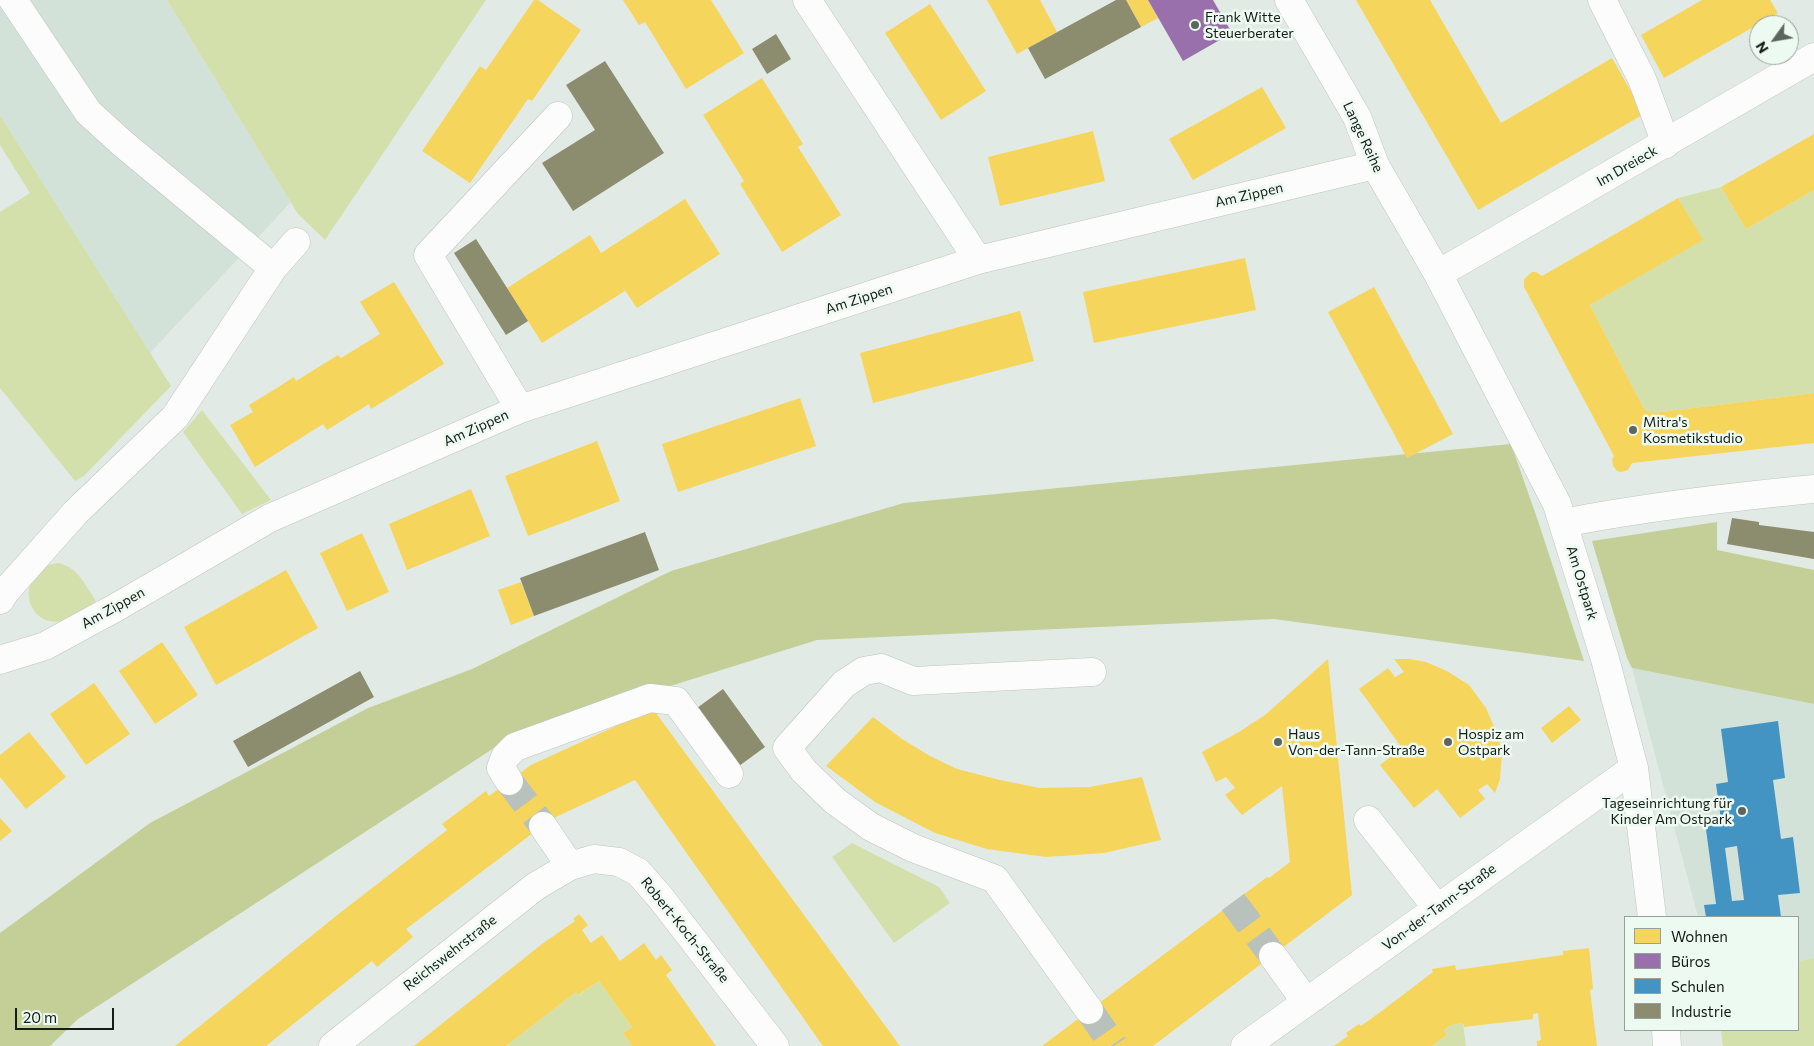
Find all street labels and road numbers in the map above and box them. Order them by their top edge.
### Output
street label: Lange Reihe [1339,99,1387,175]
street label: Im Dreieck [1594,142,1660,190]
street label: Am Zippen [1213,179,1285,211]
street label: Am Zippen [823,280,895,318]
street label: Am Zippen [441,406,511,450]
street label: Am Ostpark [1563,544,1601,622]
street label: Am Zippen [79,584,147,632]
street label: Von-der-Tann-Straße [1379,860,1499,954]
street label: Robert-Koch-Straße [637,874,733,986]
street label: Reichswehrstraße [400,911,500,995]

